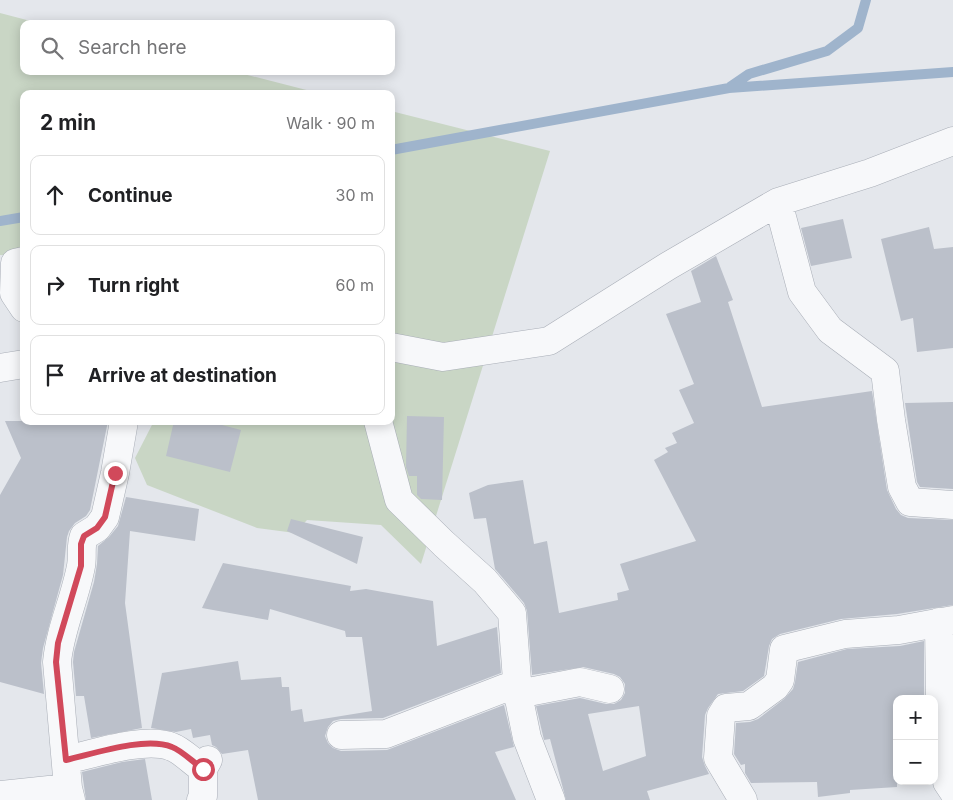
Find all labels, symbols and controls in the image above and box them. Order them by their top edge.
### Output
search box [20,20,395,75]
icon: search [38,34,66,62]
text: Search here [78,36,187,59]
text: 2 min [40,110,96,135]
text: Walk · 90 m [286,113,375,133]
icon: ahead [41,181,69,209]
text: Continue [88,184,173,207]
text: 30 m [336,185,374,205]
icon: right [41,271,69,299]
text: Turn right [88,274,179,297]
text: 60 m [335,275,374,295]
icon: arrive [41,361,69,389]
text: Arrive at destination [88,364,277,387]
route end [104,462,127,485]
map controls [893,695,938,785]
button: + [893,695,938,740]
button: − [893,740,938,785]
route start [192,758,215,781]

